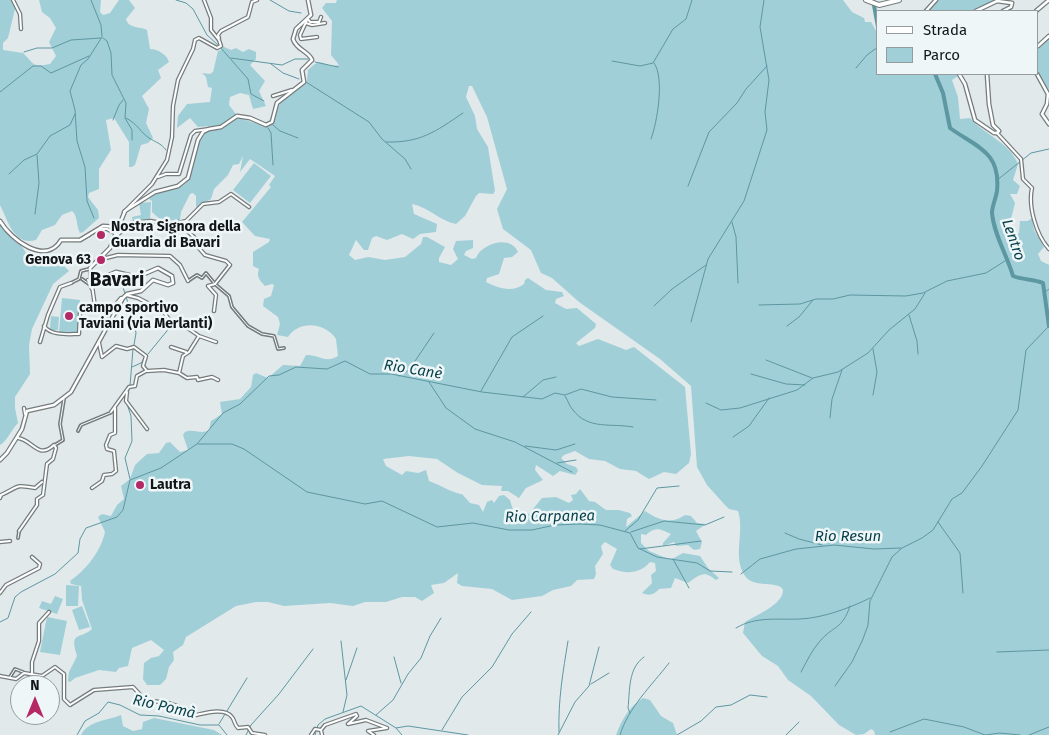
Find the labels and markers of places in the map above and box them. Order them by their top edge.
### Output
place label: Nostra Signora della Guardia di Bavari [111,219,241,252]
marker: Nostra Signora della Guardia di Bavari [95,229,107,241]
place label: Genova 63 [25,252,91,268]
marker: Genova 63 [95,254,107,266]
place label: campo sportivo Taviani (via Merlanti) [79,300,212,332]
marker: campo sportivo Taviani (via Merlanti) [63,310,75,322]
place label: Lautra [150,477,191,493]
marker: Lautra [134,479,146,491]

